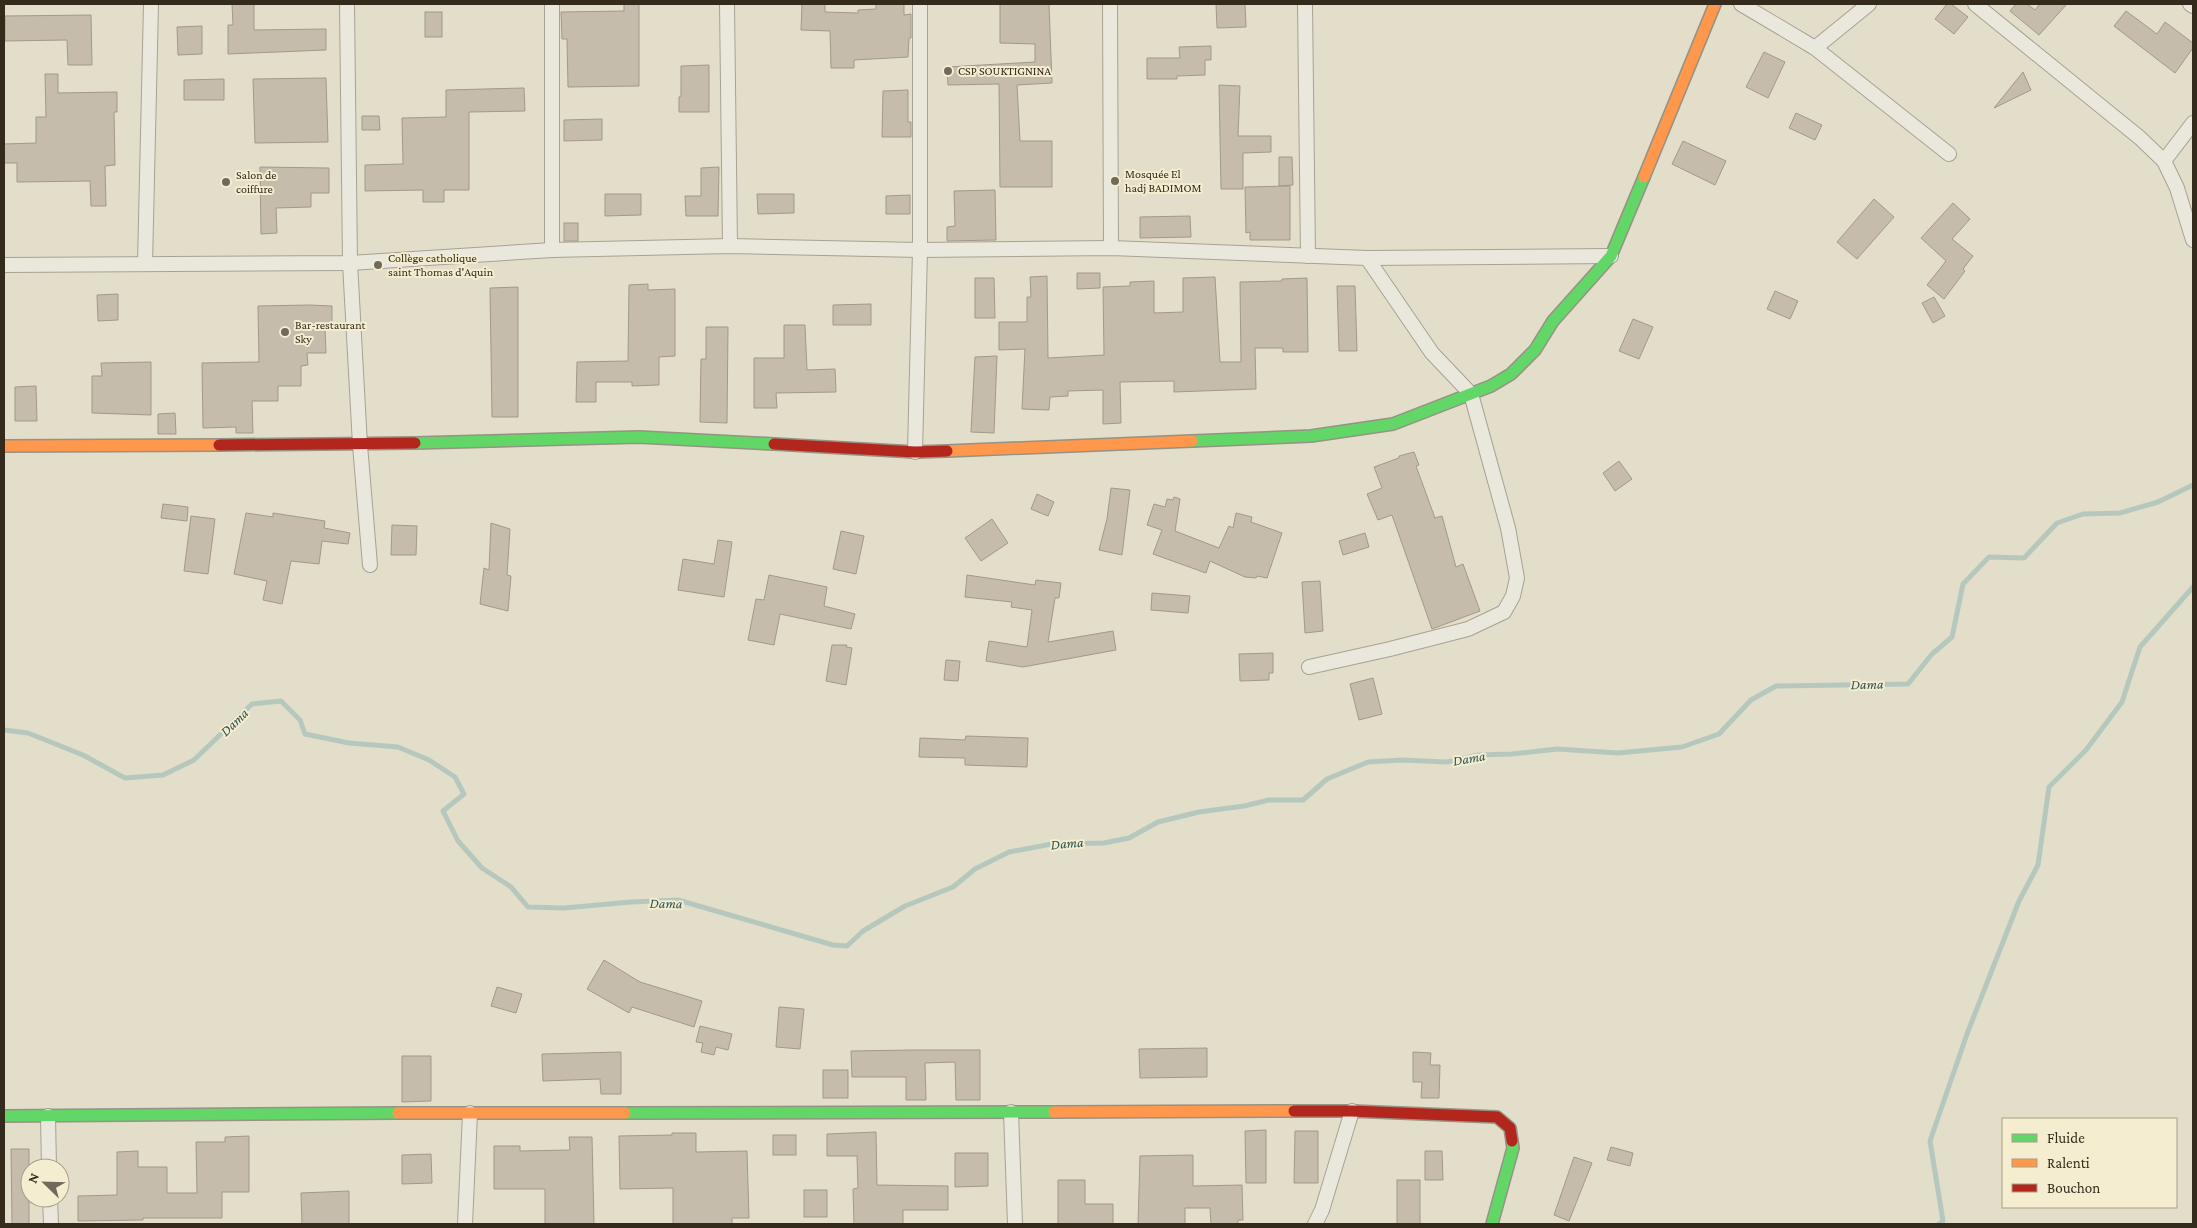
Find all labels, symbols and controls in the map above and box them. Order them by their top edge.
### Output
place label: CSP SOUKTIGNINA [958,64,1051,78]
marker: CSP SOUKTIGNINA [942,65,954,77]
place label: Mosquée El hadj BADIMOM [1125,167,1201,195]
place label: Salon de coiffure [236,168,277,196]
marker: Mosquée El hadj BADIMOM [1109,175,1121,187]
marker: Salon de coiffure [220,176,232,188]
place label: Collège catholique saint Thomas d'Aquin [388,251,494,279]
marker: Collège catholique saint Thomas d'Aquin [372,259,384,271]
place label: Bar-restaurant Sky [295,318,367,346]
marker: Bar-restaurant Sky [279,326,291,338]
water label: Dama [1850,676,1884,692]
water label: Dama [217,705,252,739]
water label: Dama [1451,747,1487,769]
water label: Dama [1050,834,1084,852]
water label: Dama [649,895,683,911]
legend [2002,1118,2177,1208]
text: Fluide [2047,1130,2085,1146]
text: Ralenti [2047,1155,2090,1171]
north arrow [20,1158,70,1208]
text: N [24,1170,42,1185]
text: Bouchon [2047,1180,2100,1196]

